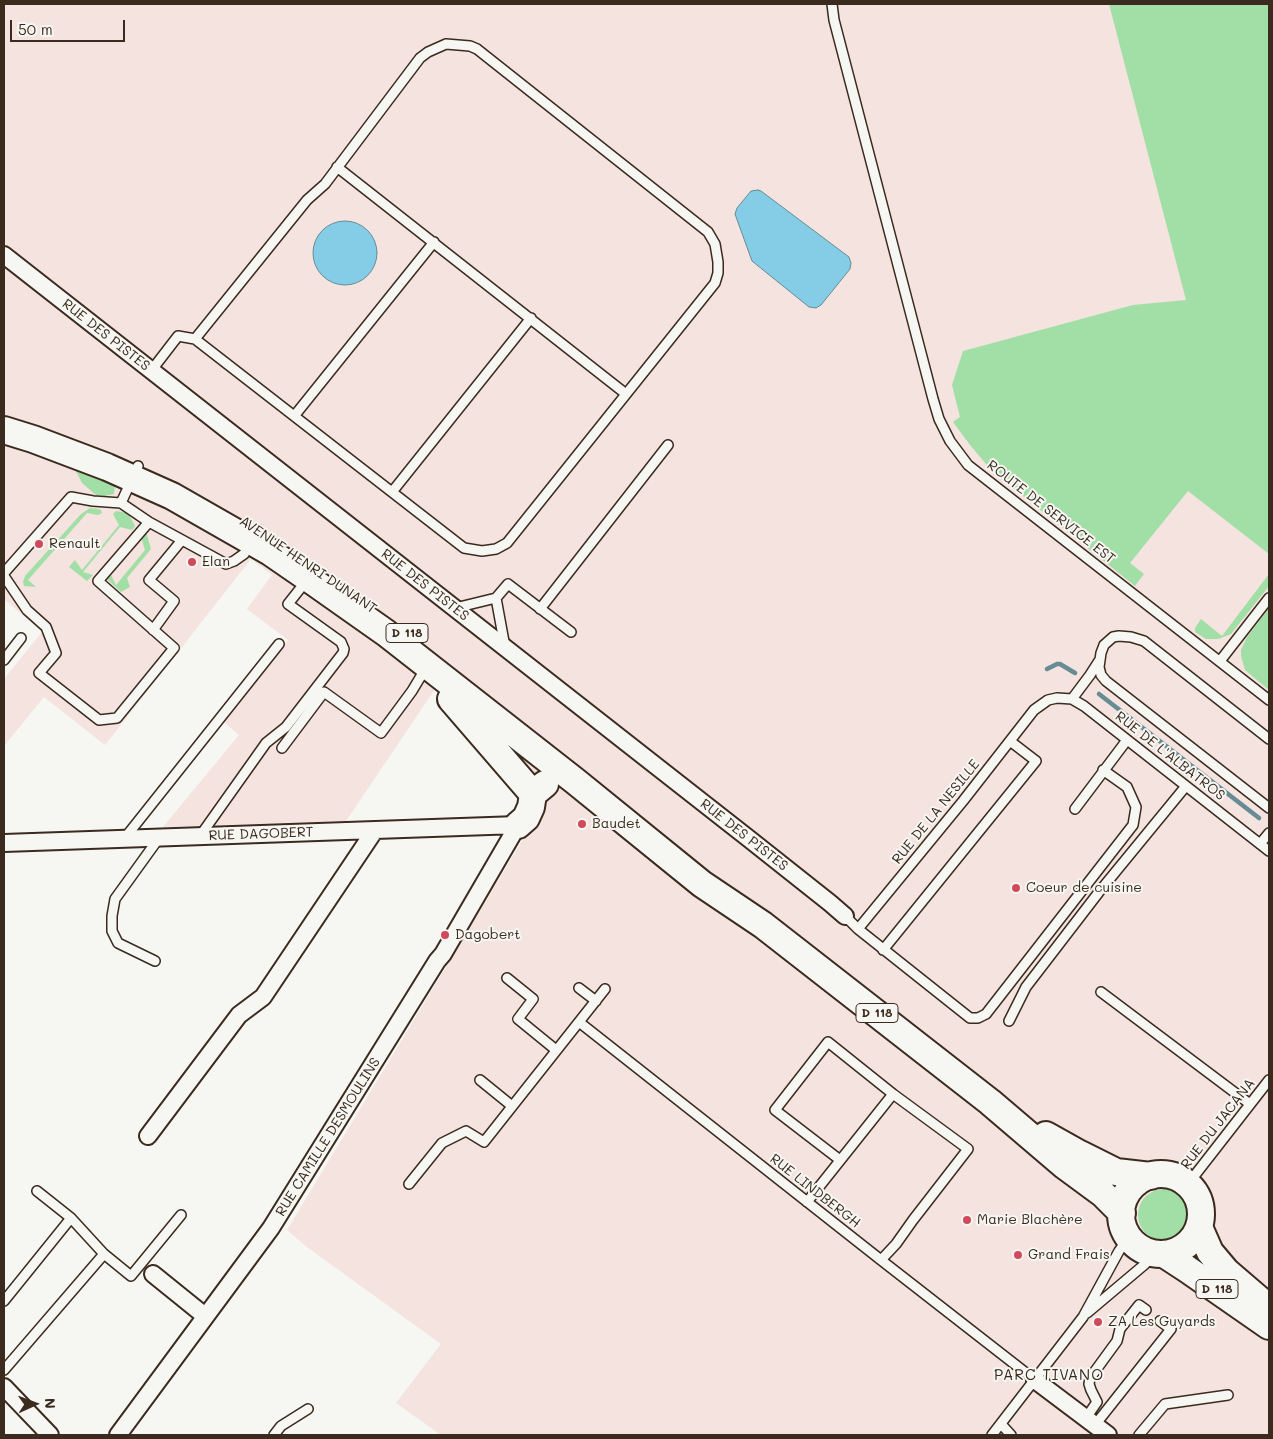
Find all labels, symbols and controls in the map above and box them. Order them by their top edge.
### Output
scale bar [12,10,128,42]
text: 50 m [18,19,53,39]
street label: RUE DES PISTES [59,295,153,375]
street label: ROUTE DE SERVICE EST [984,457,1118,567]
street label: AVENUE HENRI DUNANT [236,513,380,617]
place label: Renault [49,536,100,552]
marker: Renault [33,538,45,550]
street label: RUE DES PISTES [378,545,472,625]
place label: Elan [202,554,230,570]
marker: Elan [186,556,198,568]
road number: D 118 [386,624,428,642]
street label: RUE DE L'ALBATROS [1112,708,1228,804]
street label: RUE DE LA NESILLE [889,756,983,868]
street label: RUE DES PISTES [697,795,791,875]
place label: Baudet [592,816,641,832]
marker: Baudet [576,818,588,830]
street label: RUE DAGOBERT [208,824,314,844]
place label: Coeur de cuisine [1026,880,1142,896]
marker: Coeur de cuisine [1010,882,1022,894]
place label: Dagobert [455,927,521,943]
marker: Dagobert [439,929,451,941]
road number: D 118 [856,1004,898,1022]
street label: RUE CAMILLE DESMOULINS [272,1055,384,1219]
street label: RUE DU JACANA [1177,1075,1259,1173]
street label: RUE LINDBERGH [766,1150,864,1232]
place label: Marie Blachère [977,1212,1083,1228]
marker: Marie Blachère [961,1214,973,1226]
place label: Grand Frais [1028,1247,1110,1263]
marker: Grand Frais [1012,1249,1024,1261]
road number: D 118 [1196,1280,1238,1298]
place label: ZA Les Guyards [1108,1314,1216,1330]
marker: ZA Les Guyards [1092,1316,1104,1328]
district label: PARC TIVANO [993,1366,1105,1384]
north arrow [10,1379,60,1429]
text: N [41,1398,60,1409]

